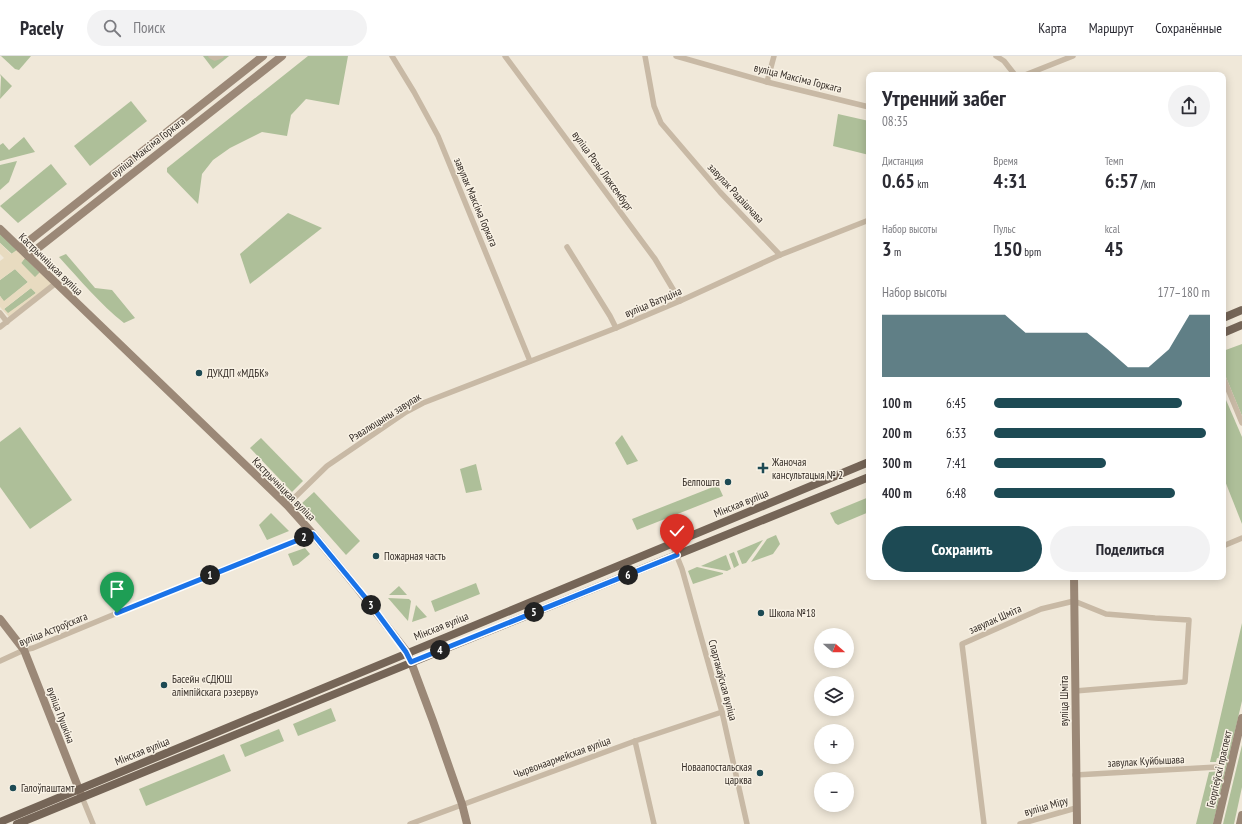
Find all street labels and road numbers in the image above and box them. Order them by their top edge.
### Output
street label: вуліца Максіма Горкага [753,60,843,96]
street label: вуліца Максіма Горкага [108,114,188,180]
street label: вуліца Розы Люксембург [569,128,637,214]
street label: завулак Максіма Горкага [451,155,501,249]
street label: завулак Радзішчава [705,160,767,226]
street label: Кастрычніцкая вуліца [16,230,86,298]
street label: вуліца Ватуціна [622,284,684,320]
street label: Рэвалюцыны завулак [346,389,424,445]
street label: Кастрычніцкая вуліца [249,454,319,524]
street label: Мінская вуліца [712,486,770,520]
street label: завулак Шміта [967,601,1023,637]
street label: вуліца Астроўскага [17,609,89,649]
street label: Мінская вуліца [412,609,470,643]
street label: Спартакаўская вуліца [705,638,741,722]
street label: вуліца Шміта [1057,676,1071,726]
street label: вуліца Пушкіна [44,685,78,745]
street label: Георгіеўскі праспект [1203,729,1235,809]
street label: Чырвонаармейская вуліца [511,733,613,781]
street label: Мінская вуліца [113,734,171,768]
street label: завулак Куйбышава [1107,752,1185,770]
street label: вуліца Міру [1022,793,1070,819]

